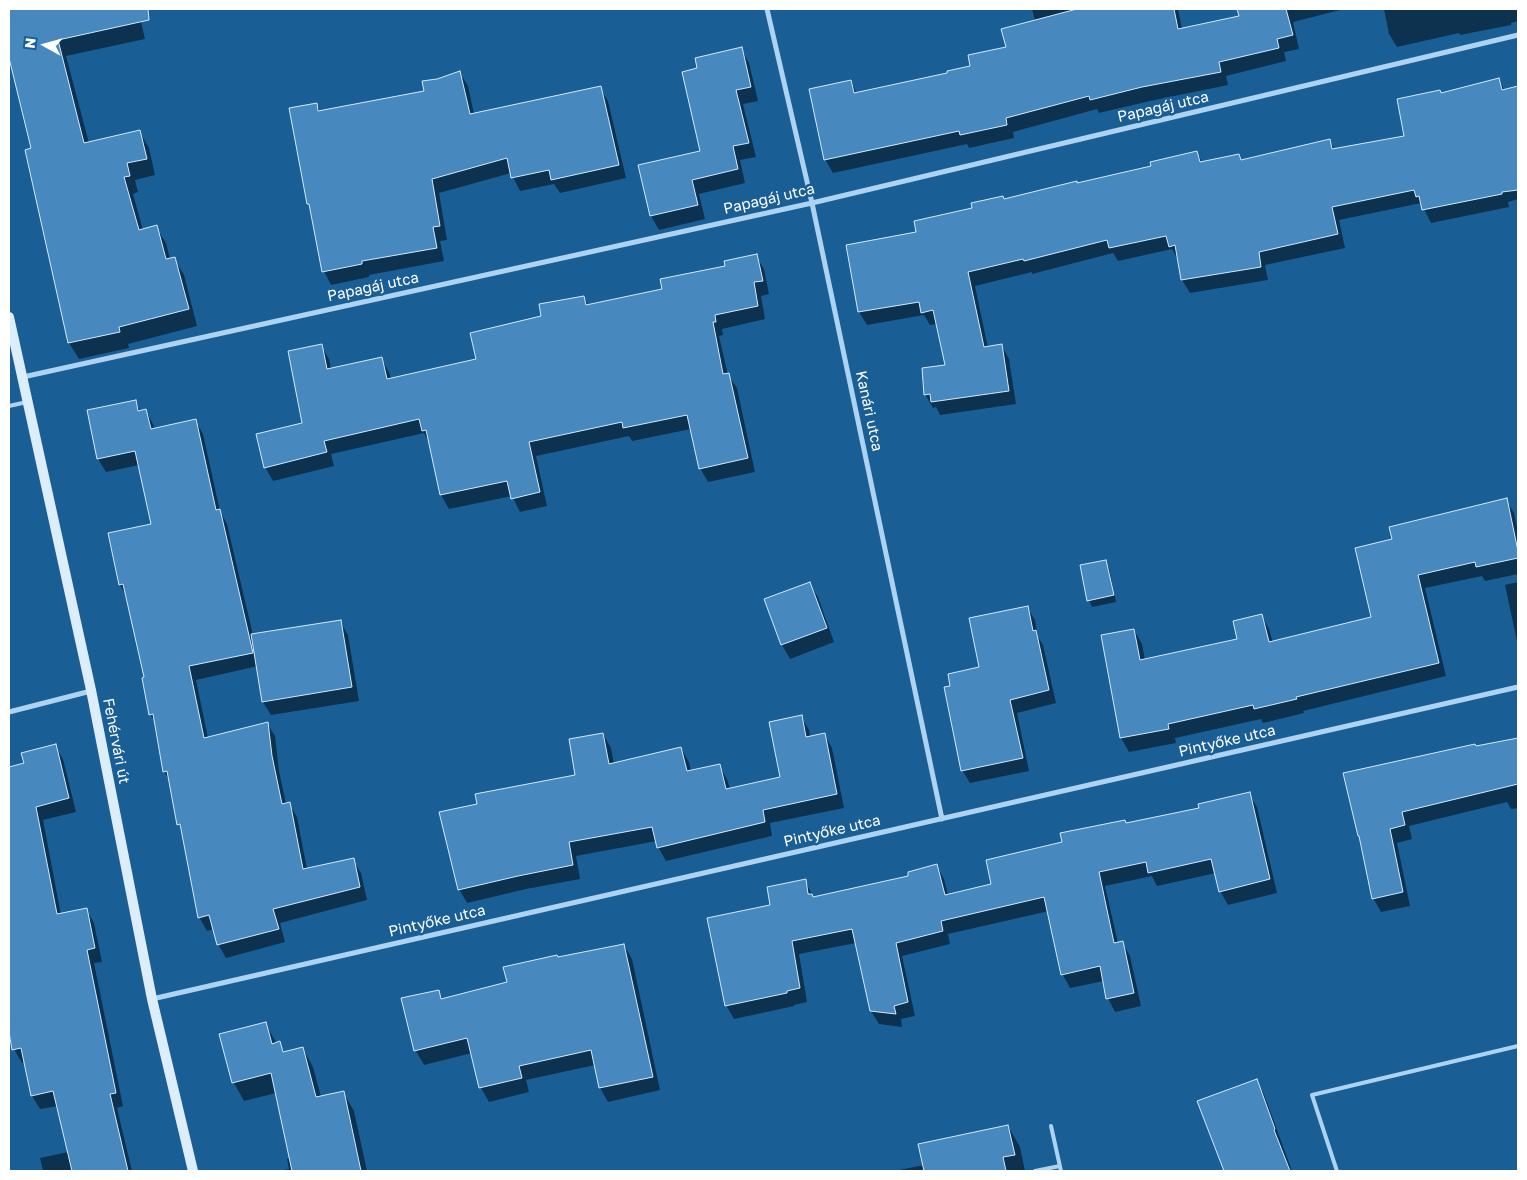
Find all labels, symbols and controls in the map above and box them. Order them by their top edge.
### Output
north arrow [20,20,70,70]
text: N [21,37,39,49]
street label: Papagáj utca [1116,88,1210,126]
street label: Papagáj utca [722,180,816,218]
street label: Papagáj utca [326,269,420,305]
street label: Kanári utca [852,369,886,453]
street label: Fehérvári út [99,697,133,785]
street label: Pintyőke utca [1177,721,1277,761]
street label: Pintyőke utca [782,811,882,851]
street label: Pintyőke utca [387,901,487,941]

